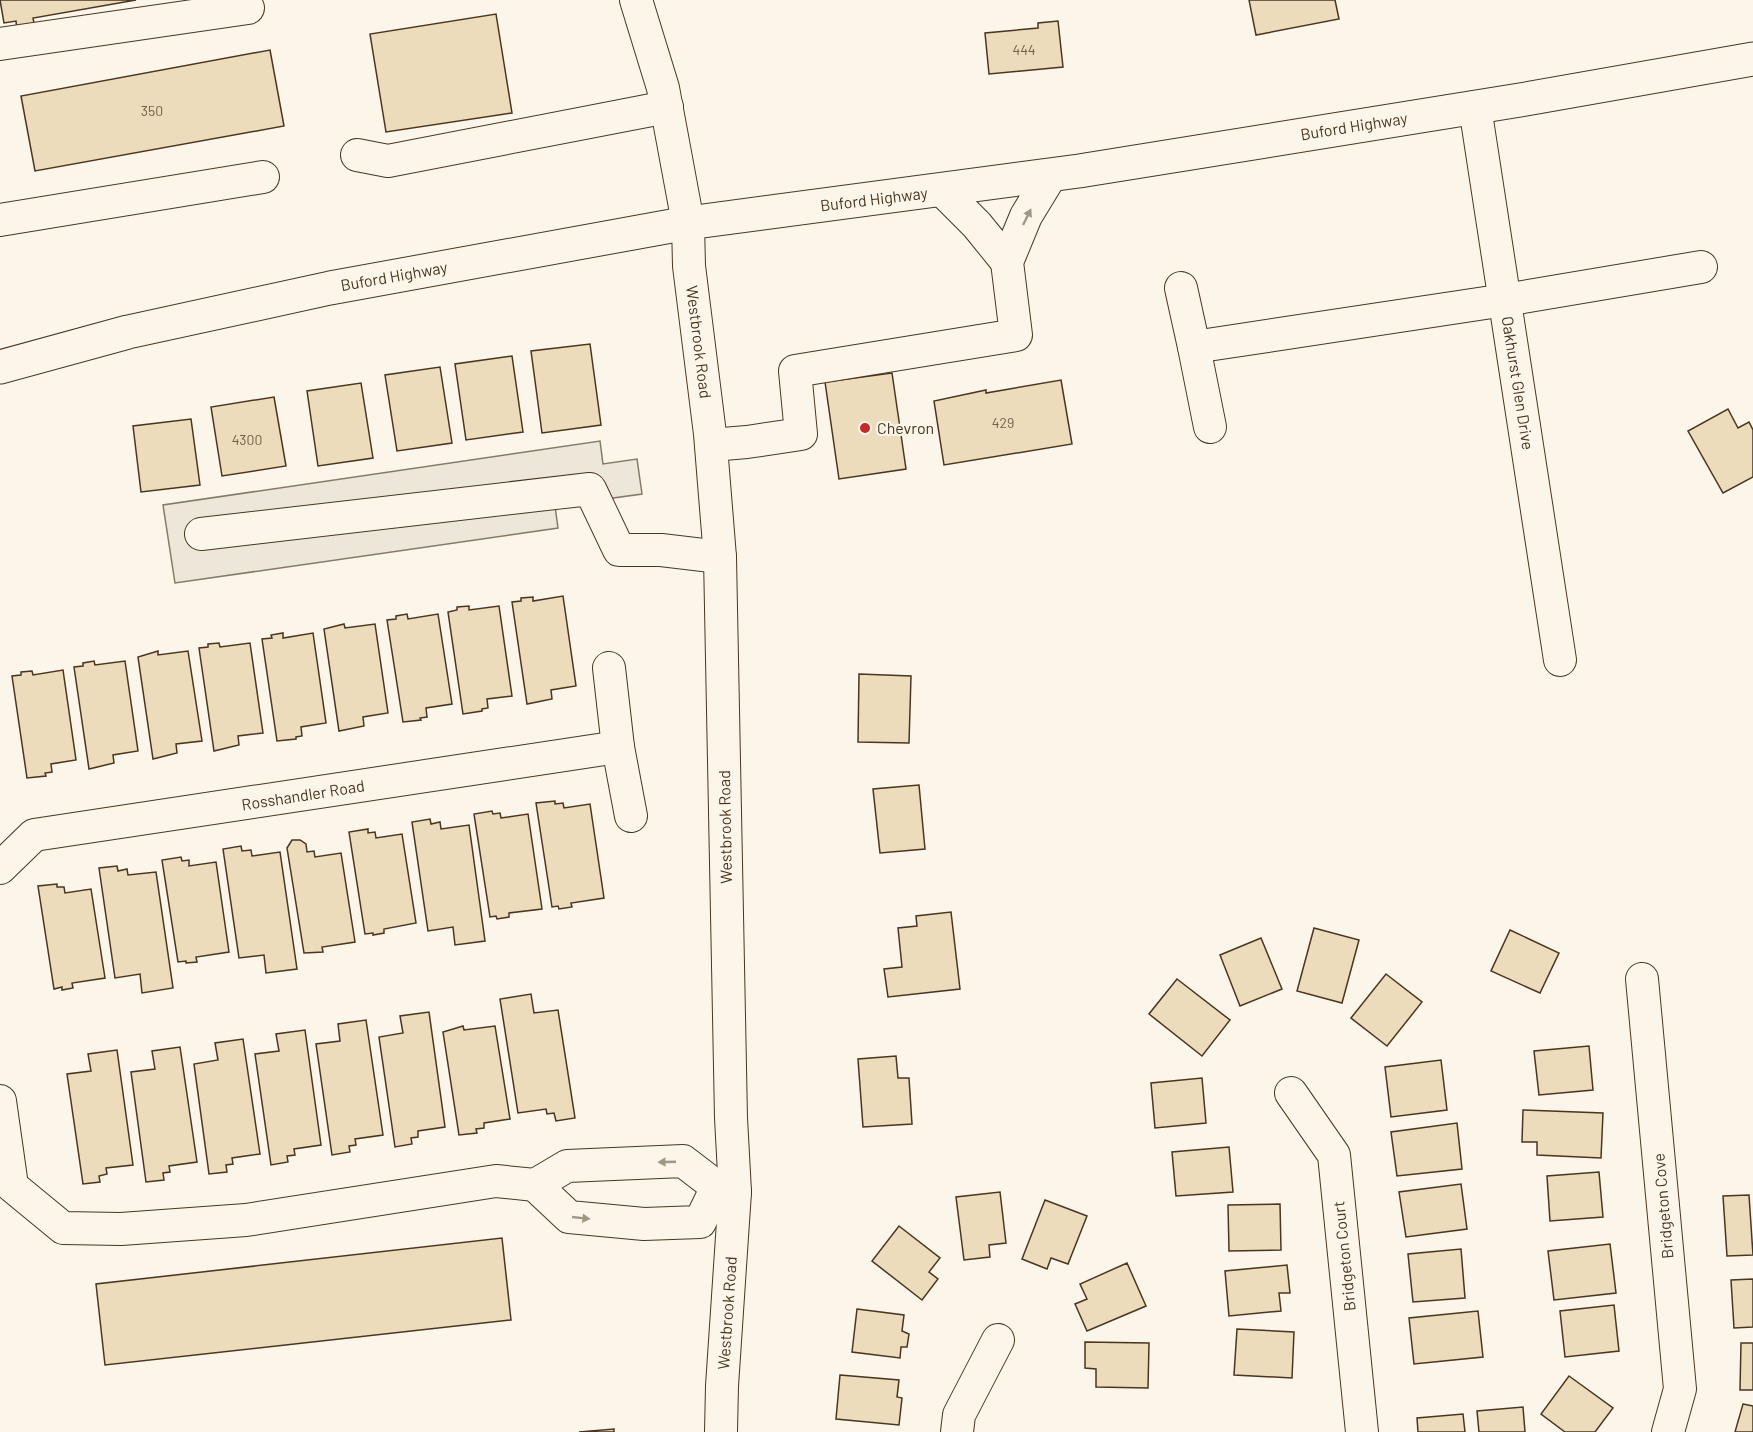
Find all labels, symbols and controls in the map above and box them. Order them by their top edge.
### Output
house number: 444 [1012,41,1036,58]
house number: 350 [141,102,163,119]
street label: Buford Highway [1299,108,1409,143]
street label: Buford Highway [819,182,929,215]
one-way arrow [1022,209,1031,226]
street label: Buford Highway [339,257,449,294]
street label: Westbrook Road [683,284,716,400]
street label: Oakhurst Glen Drive [1499,315,1538,451]
house number: 429 [992,414,1014,431]
place label: Chevron [877,418,934,437]
marker: Chevron [858,421,872,435]
house number: 4300 [232,431,262,448]
street label: Westbrook Road [714,770,735,884]
street label: Rosshandler Road [240,775,366,814]
street label: Bridgeton Cove [1648,1153,1677,1260]
one-way arrow [657,1157,676,1166]
street label: Bridgeton Court [1328,1200,1359,1312]
one-way arrow [571,1213,590,1223]
street label: Westbrook Road [713,1256,740,1370]

